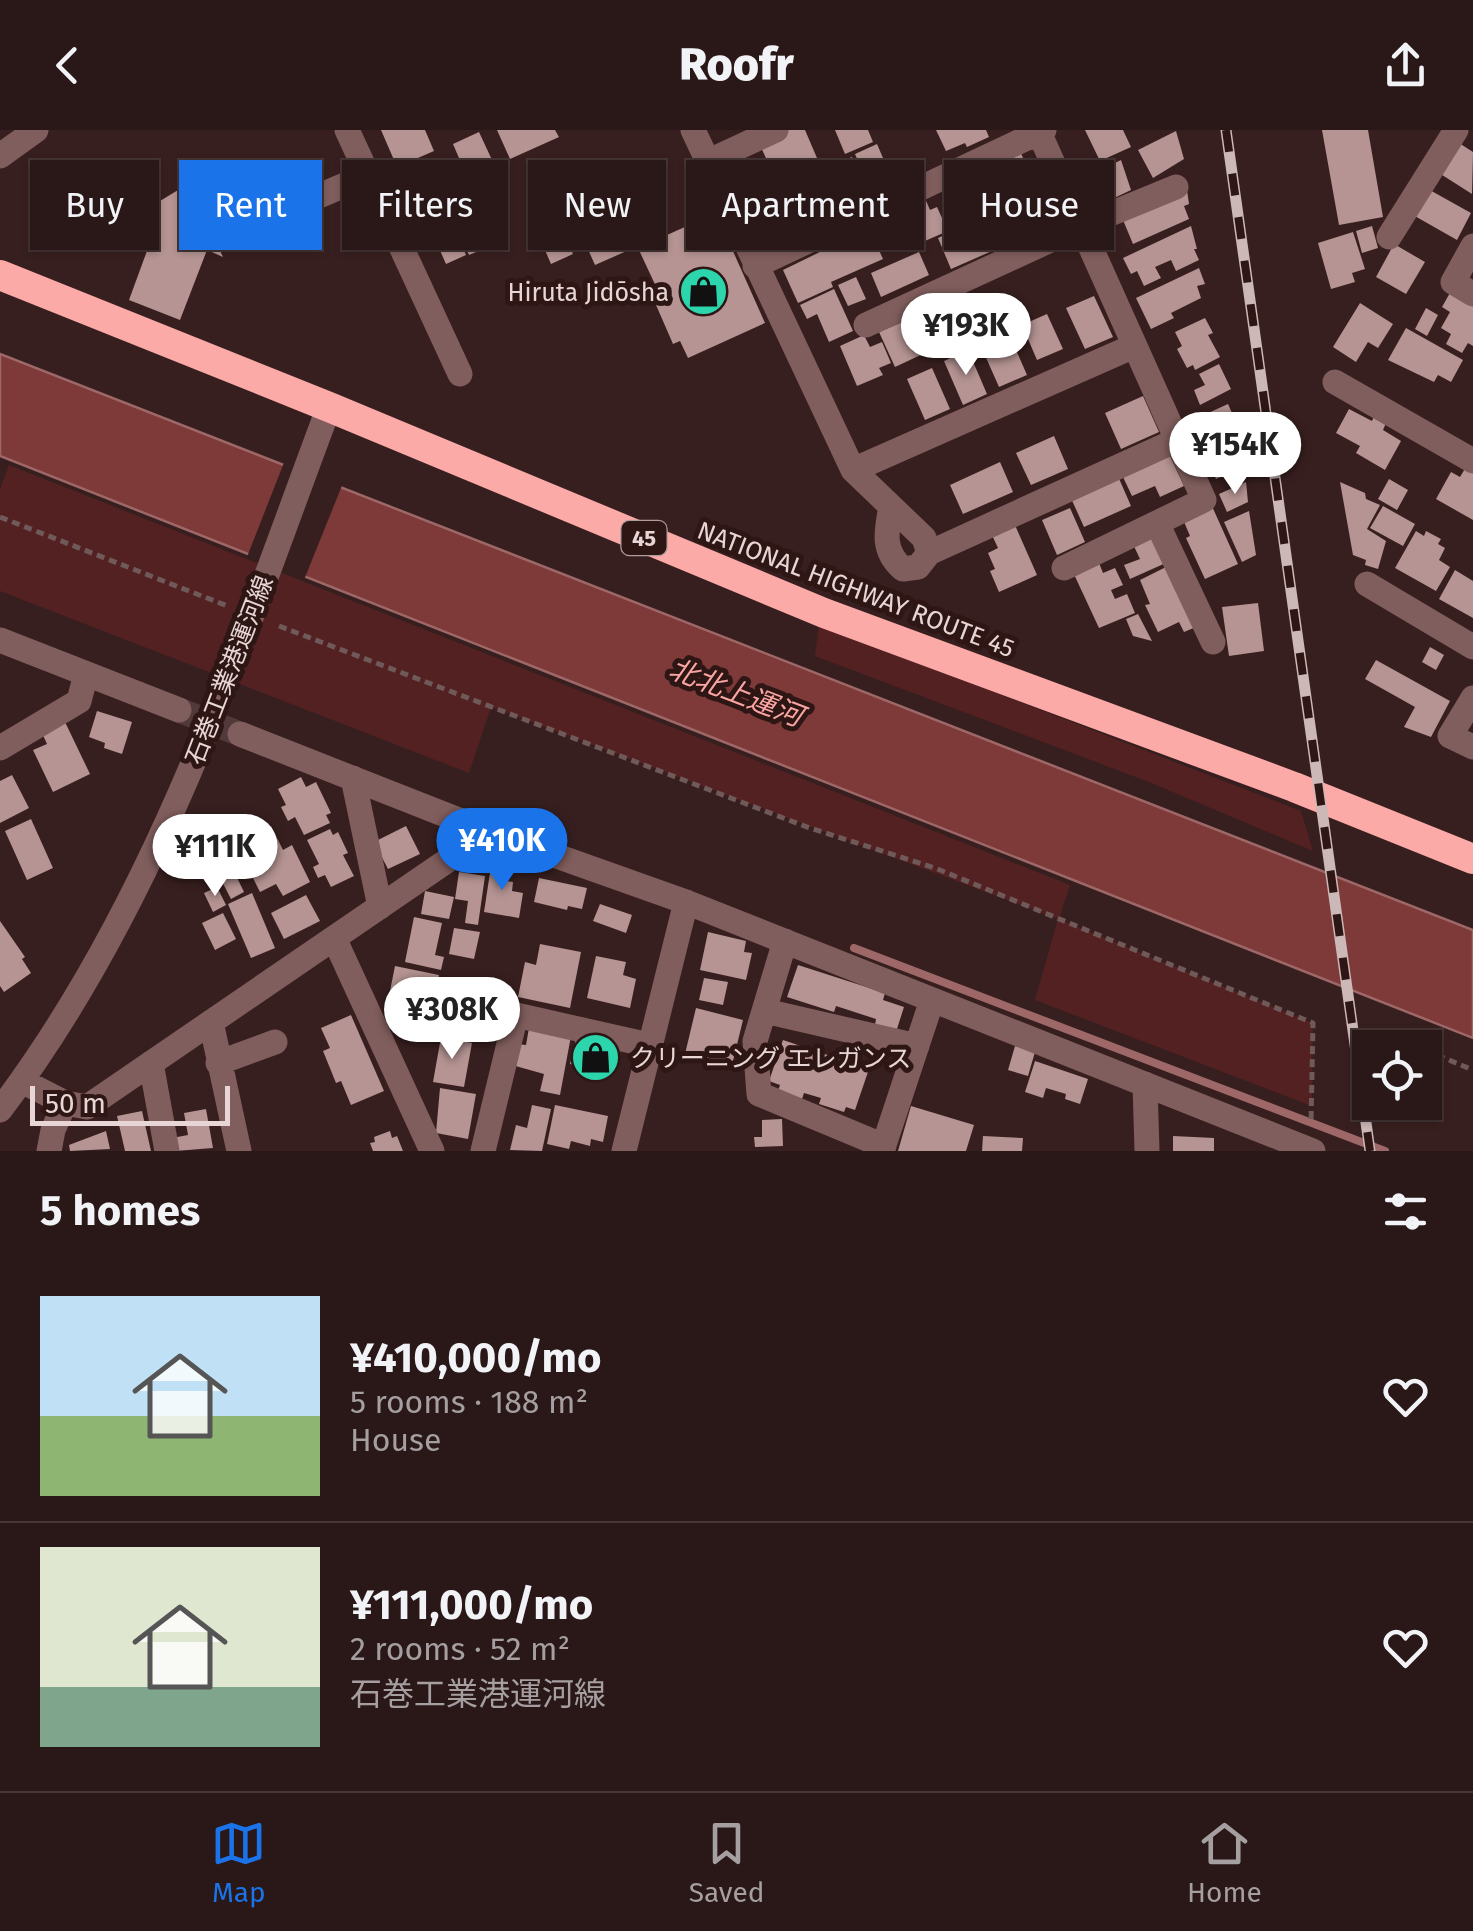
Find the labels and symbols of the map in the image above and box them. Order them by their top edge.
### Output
shop icon: Hiruta Jidōsha [678,266,730,318]
place label: Hiruta Jidōsha [508,278,669,308]
pin: ¥193K [896,293,1036,378]
pin: ¥154K [1165,412,1305,497]
street label: NATIONAL HIGHWAY ROUTE 45 [693,516,1018,664]
road number: 45 [622,521,666,555]
street label: 石巻工業港運河線 [180,572,280,769]
water label: 北北上運河 [665,652,812,735]
pin: ¥410K [432,808,572,893]
pin: ¥111K [145,814,285,899]
pin: ¥308K [382,977,522,1062]
shop icon: クリーニング エレガンス [569,1032,621,1084]
place label: クリーニング エレガンス [630,1044,911,1074]
scale bar [30,1081,230,1126]

